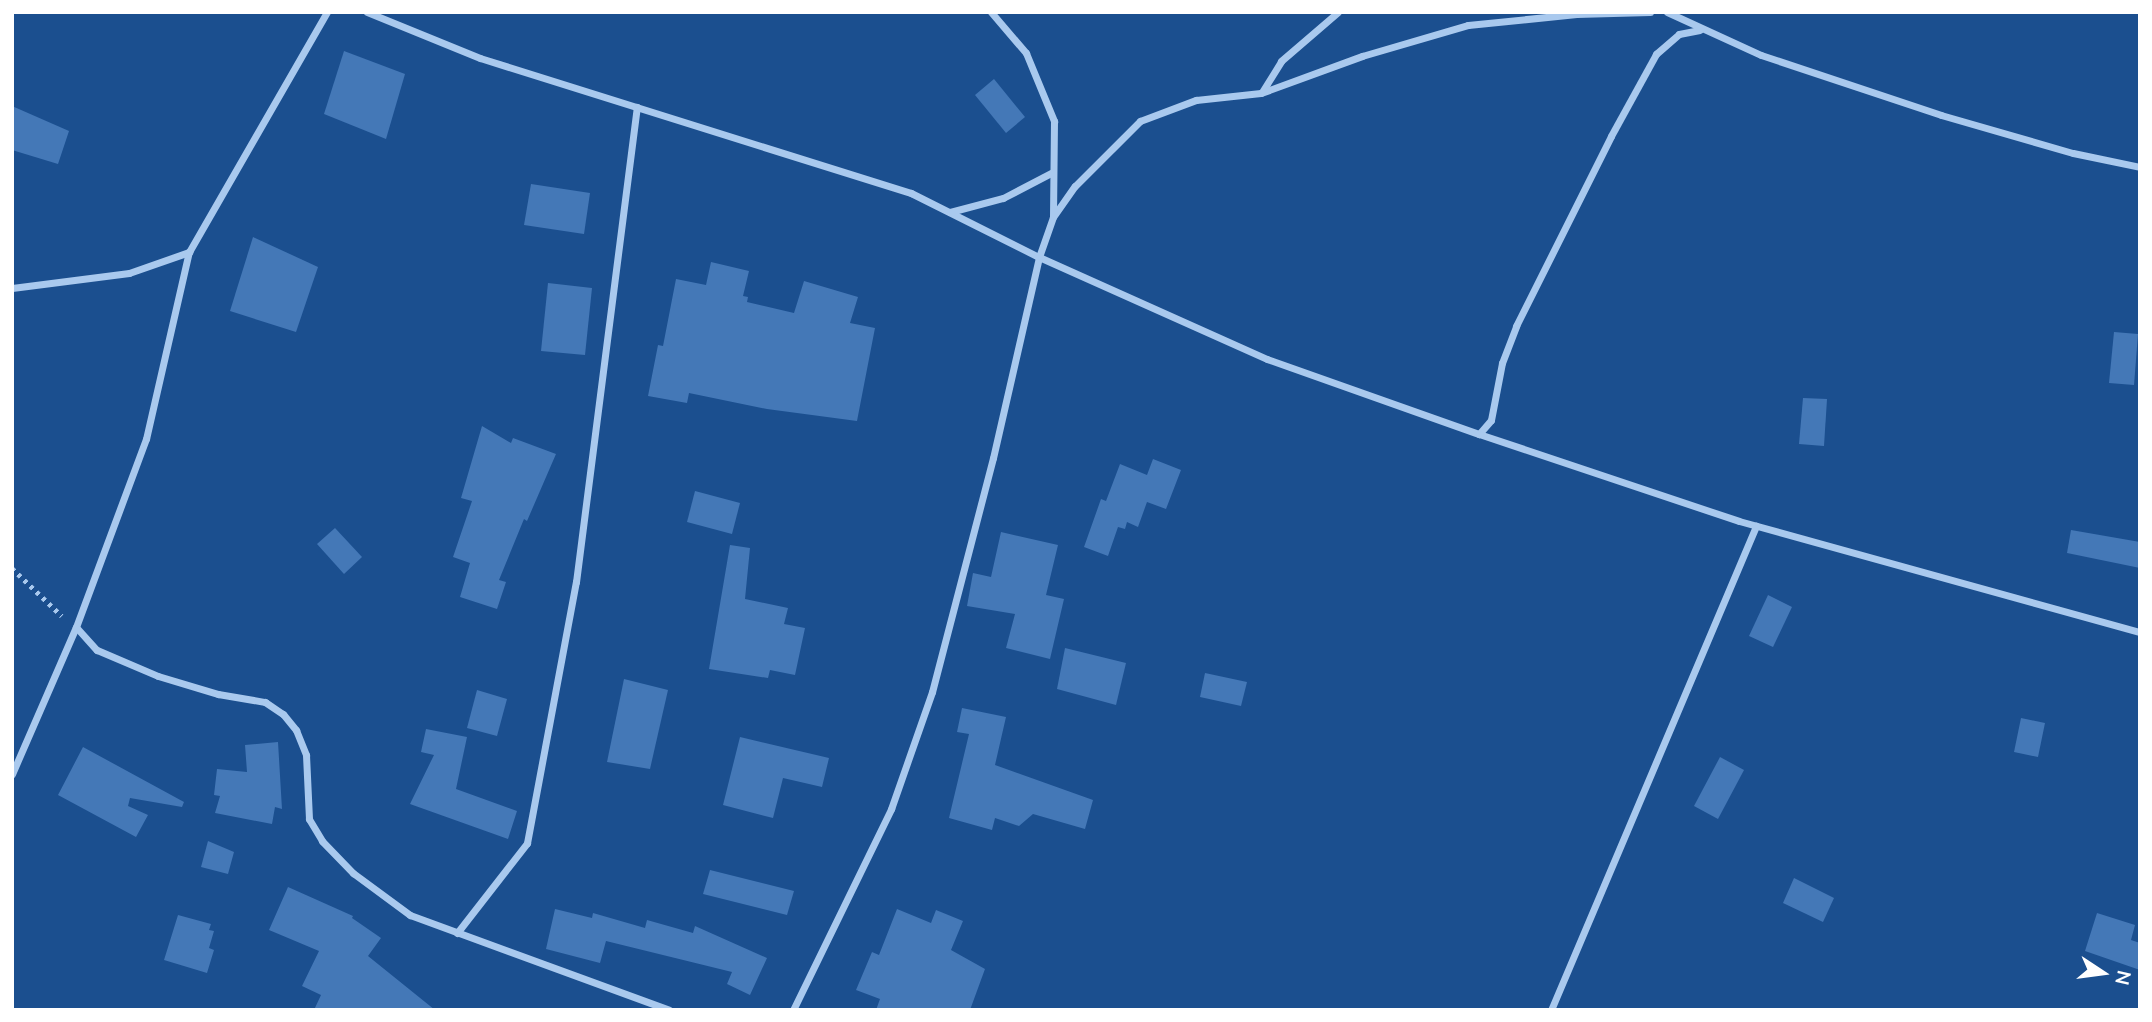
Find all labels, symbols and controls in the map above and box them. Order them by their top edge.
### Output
north arrow [2068,938,2138,1008]
text: N [2110,968,2137,987]

